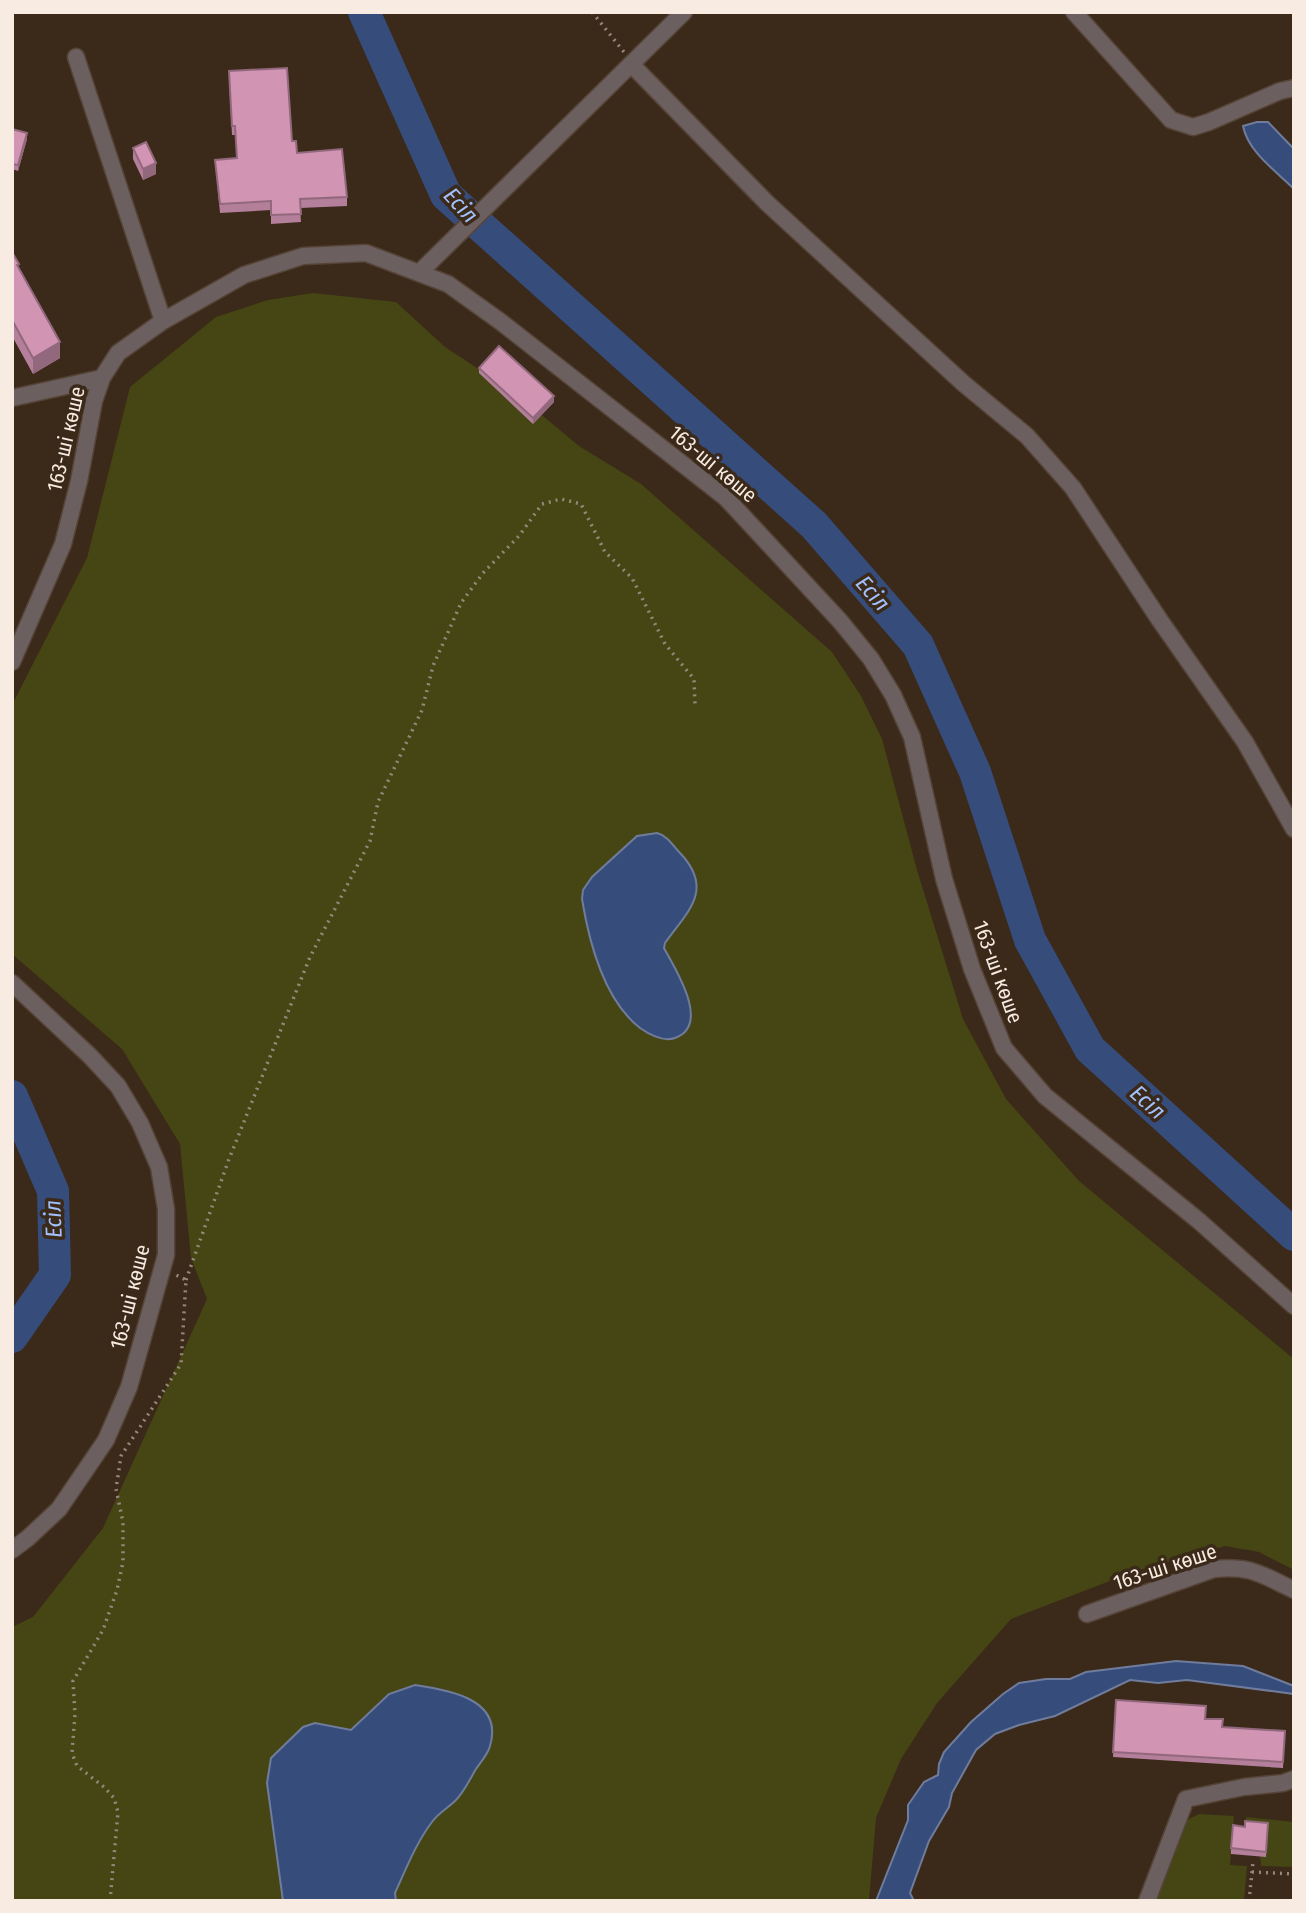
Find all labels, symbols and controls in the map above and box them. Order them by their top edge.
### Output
water label: Есіл [438,182,484,228]
street label: 163-ші көше [41,384,91,494]
street label: 163-ші көше [664,420,762,508]
water label: Есіл [850,569,896,617]
street label: 163-ші көше [967,917,1029,1027]
water label: Есіл [1125,1079,1171,1125]
water label: Есіл [38,1200,68,1238]
street label: 163-ші көше [104,1242,156,1352]
street label: 163-ші көше [1110,1538,1220,1596]

